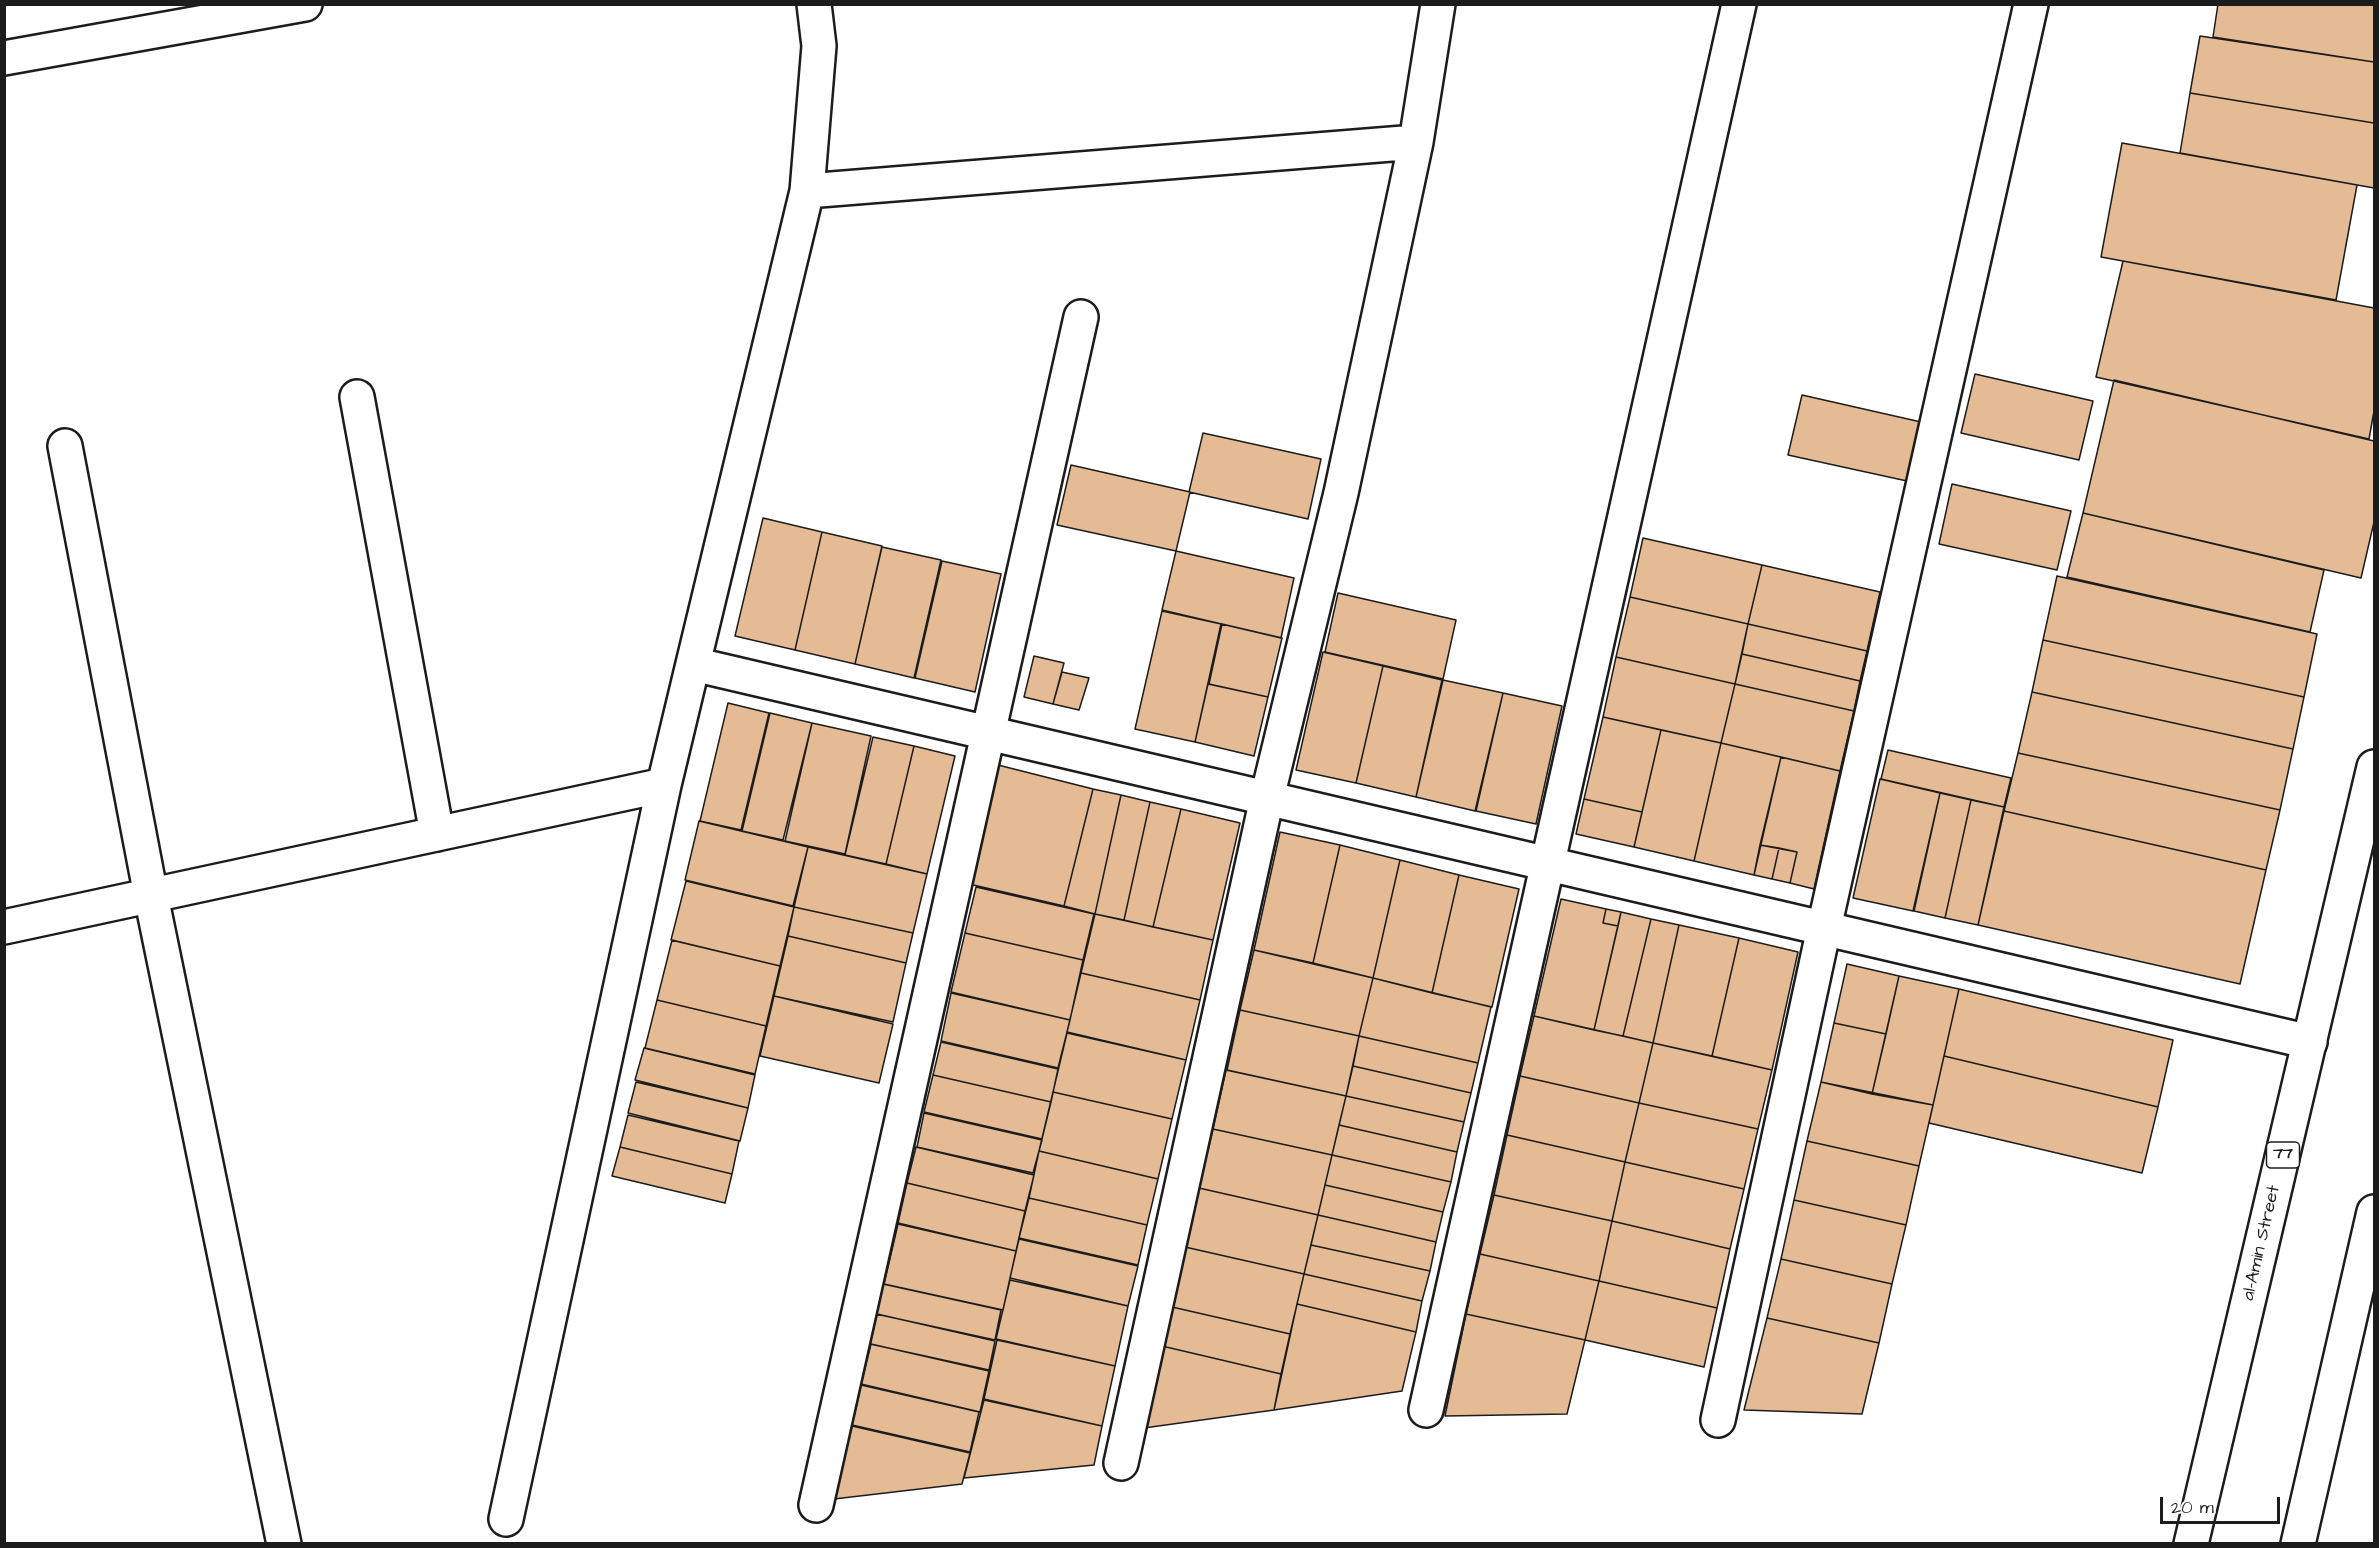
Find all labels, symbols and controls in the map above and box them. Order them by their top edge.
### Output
road number: 77 [2266,1142,2300,1168]
street label: al-Amin Street [2238,1183,2286,1303]
scale bar [2163,1485,2283,1523]
text: 20 m [2171,1495,2214,1520]

